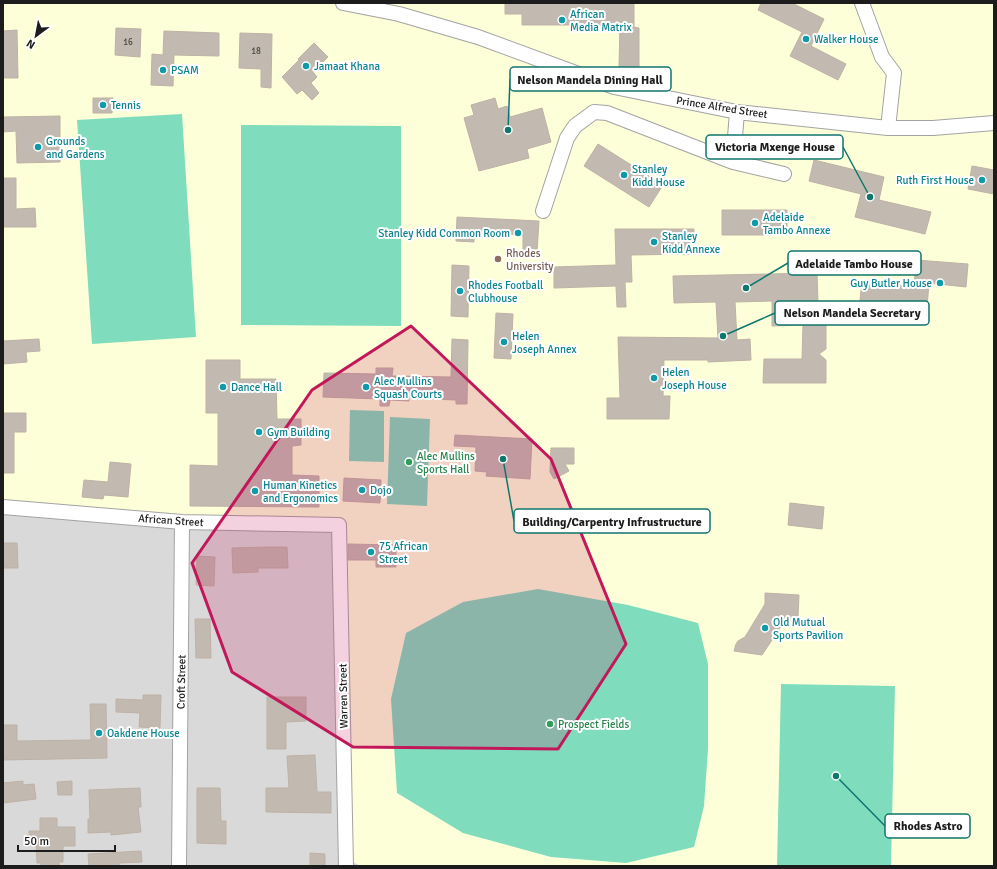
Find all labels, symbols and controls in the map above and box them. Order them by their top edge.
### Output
place label: African Media Matrix [570,8,632,34]
marker: African Media Matrix [557,15,567,25]
north arrow [16,16,56,56]
place label: Walker House [814,33,879,46]
marker: Walker House [801,34,811,44]
text: N [24,37,38,52]
house number: 16 [123,37,133,48]
house number: 18 [251,46,261,57]
place label: Jamaat Khana [314,60,380,73]
marker: Jamaat Khana [301,61,311,71]
place label: PSAM [171,64,199,77]
marker: PSAM [158,65,168,75]
callout: Nelson Mandela Dining Hall [510,67,671,91]
text: Nelson Mandela Dining Hall [517,73,663,88]
street label: Prince Alfred Street [675,94,769,121]
place label: Tennis [111,99,141,112]
marker: Tennis [98,100,108,110]
place label: Grounds and Gardens [46,135,105,161]
callout: Victoria Mxenge House [706,135,843,159]
text: Victoria Mxenge House [715,140,835,155]
marker: Grounds and Gardens [33,142,43,152]
place label: Stanley Kidd House [632,163,685,189]
marker: Stanley Kidd House [619,170,629,180]
place label: Ruth First House [896,174,974,187]
marker: Ruth First House [977,175,987,185]
place label: Adelaide Tambo Annexe [763,211,831,237]
marker: Adelaide Tambo Annexe [750,218,760,228]
place label: Stanley Kidd Common Room [378,227,510,240]
marker: Stanley Kidd Common Room [513,228,523,238]
place label: Stanley Kidd Annexe [662,230,720,256]
marker: Stanley Kidd Annexe [649,237,659,247]
place label: Rhodes University [506,247,554,273]
callout: Adelaide Tambo House [788,251,921,275]
marker: Rhodes University [493,254,503,264]
text: Adelaide Tambo House [795,257,913,272]
place label: Guy Butler House [850,277,932,290]
marker: Guy Butler House [935,278,945,288]
place label: Rhodes Football Clubhouse [468,279,543,305]
marker: Rhodes Football Clubhouse [455,286,465,296]
callout: Nelson Mandela Secretary [775,301,929,325]
text: Nelson Mandela Secretary [783,306,921,321]
place label: Helen Joseph Annex [512,330,577,356]
marker: Helen Joseph Annex [499,337,509,347]
place label: Helen Joseph House [662,366,727,392]
marker: Helen Joseph House [649,373,659,383]
place label: Alec Mullins Squash Courts [374,375,442,401]
place label: Dance Hall [231,381,282,394]
marker: Dance Hall [218,382,228,392]
marker: Alec Mullins Squash Courts [361,382,371,392]
place label: Gym Building [267,426,330,439]
marker: Gym Building [254,427,264,437]
place label: Alec Mullins Sports Hall [417,450,475,476]
marker: Alec Mullins Sports Hall [404,457,414,467]
place label: Human Kinetics and Ergonomics [263,479,338,505]
place label: Dojo [370,484,392,497]
marker: Dojo [357,485,367,495]
marker: Human Kinetics and Ergonomics [250,486,260,496]
callout: Building/Carpentry Infrustructure [514,509,710,533]
street label: African Street [138,512,204,529]
text: Building/Carpentry Infrustructure [522,515,702,530]
place label: 75 African Street [379,540,428,566]
marker: 75 African Street [366,547,376,557]
place label: Old Mutual Sports Pavilion [773,616,843,642]
marker: Old Mutual Sports Pavilion [760,623,770,633]
street label: Croft Street [175,655,188,709]
street label: Warren Street [336,663,351,729]
place label: Prospect Fields [558,718,629,731]
marker: Prospect Fields [545,719,555,729]
place label: Oakdene House [107,727,180,740]
marker: Oakdene House [94,728,104,738]
callout: Rhodes Astro [885,814,970,838]
text: Rhodes Astro [894,819,962,834]
scale bar [18,827,115,853]
text: 50 m [24,834,49,849]

